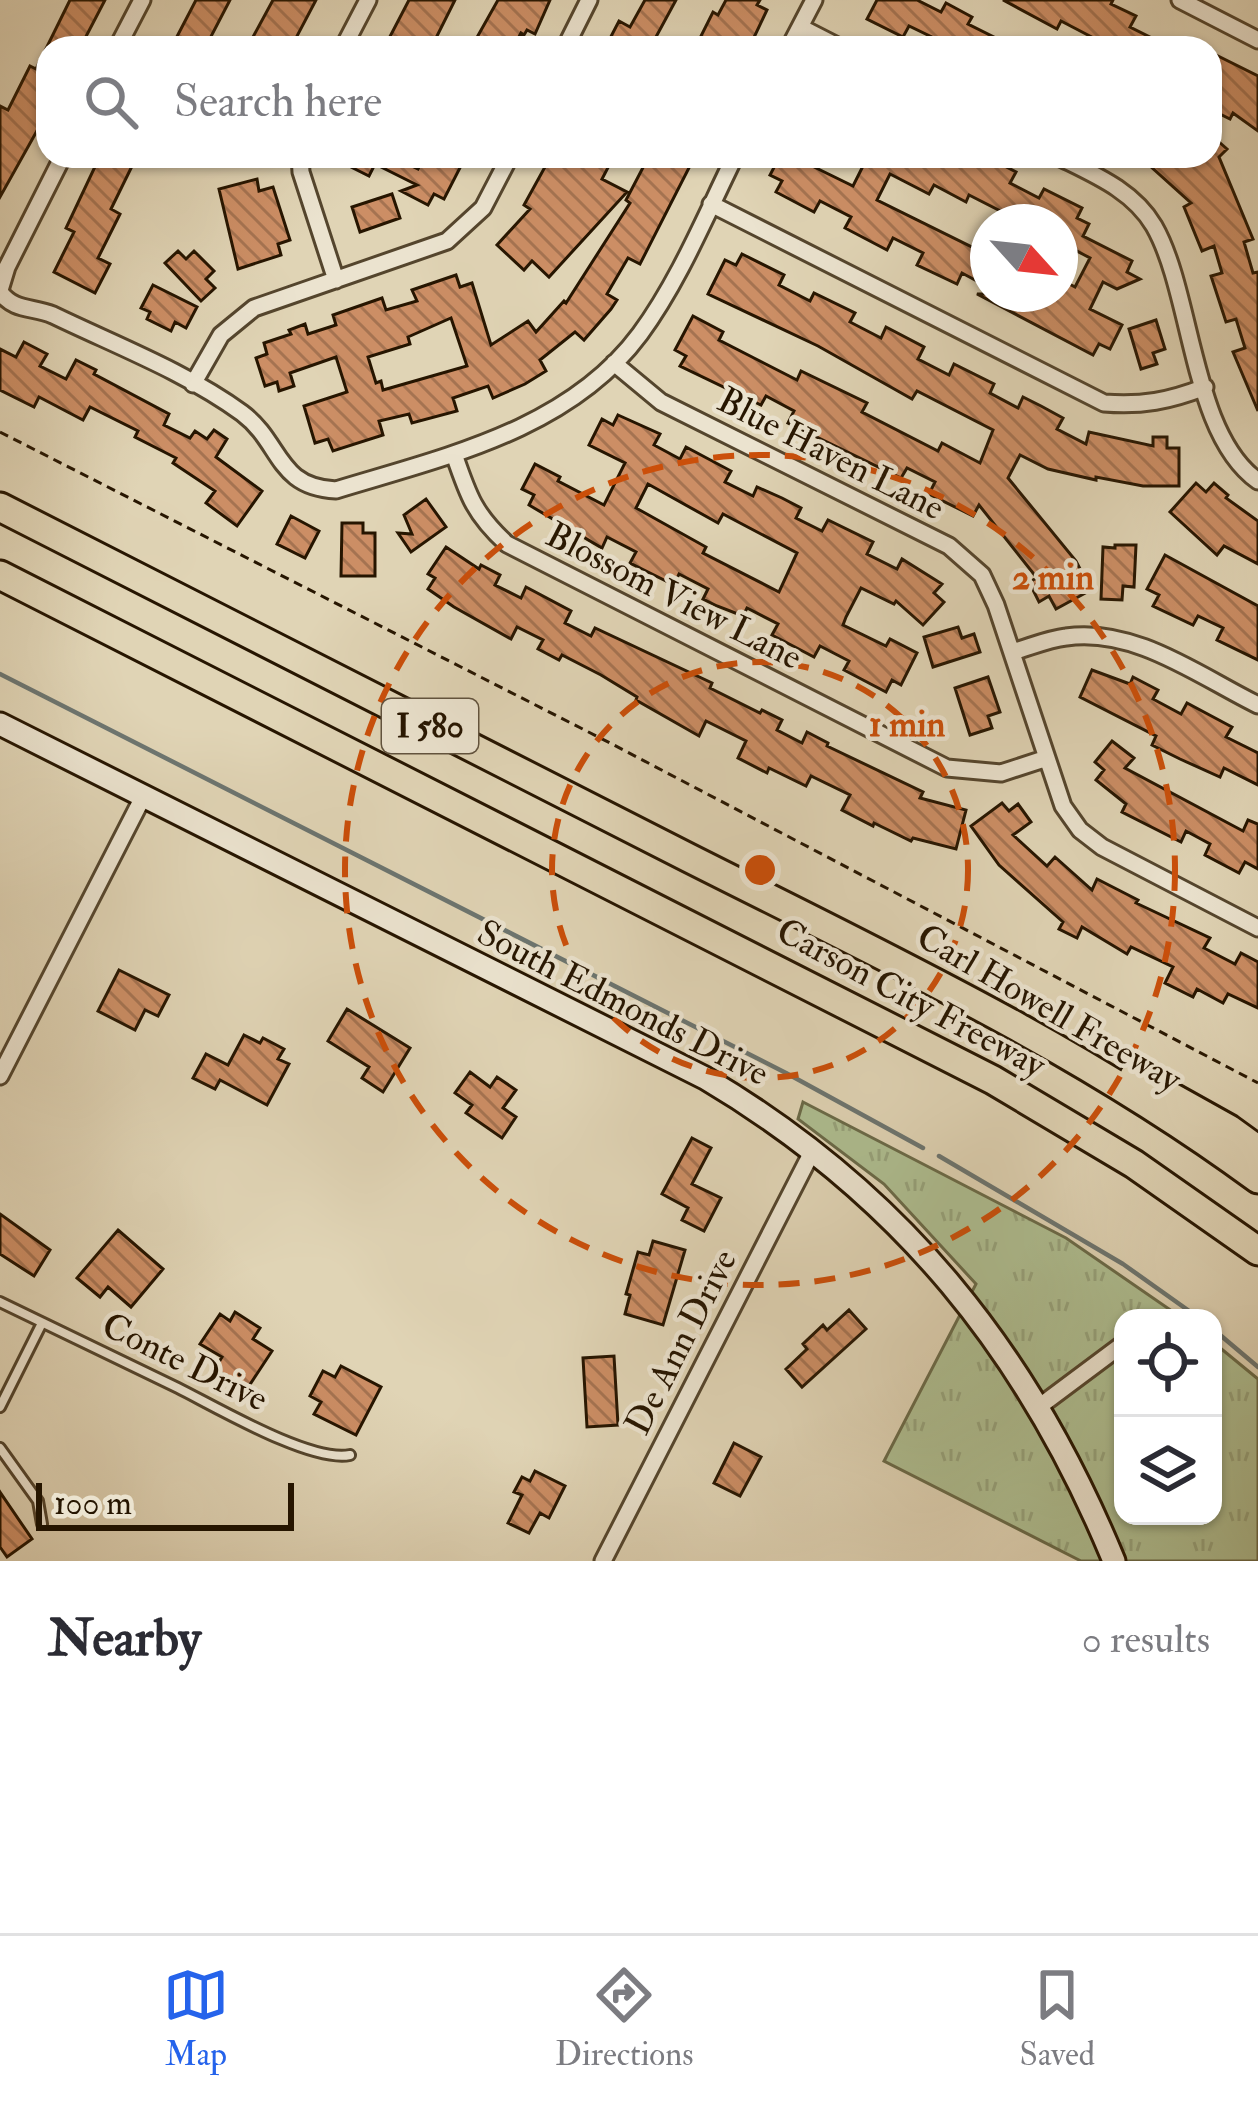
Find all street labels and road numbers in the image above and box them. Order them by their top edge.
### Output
street label: Blue Haven Lane [710,378,952,530]
street label: Blossom View Lane [538,512,810,680]
road number: I 580 [382,699,478,753]
street label: Carson City Freeway [769,908,1054,1088]
street label: South Edmonds Drive [470,910,776,1096]
street label: Carl Howell Freeway [909,914,1190,1102]
street label: De Ann Drive [615,1242,747,1442]
street label: Conte Drive [95,1303,275,1421]

